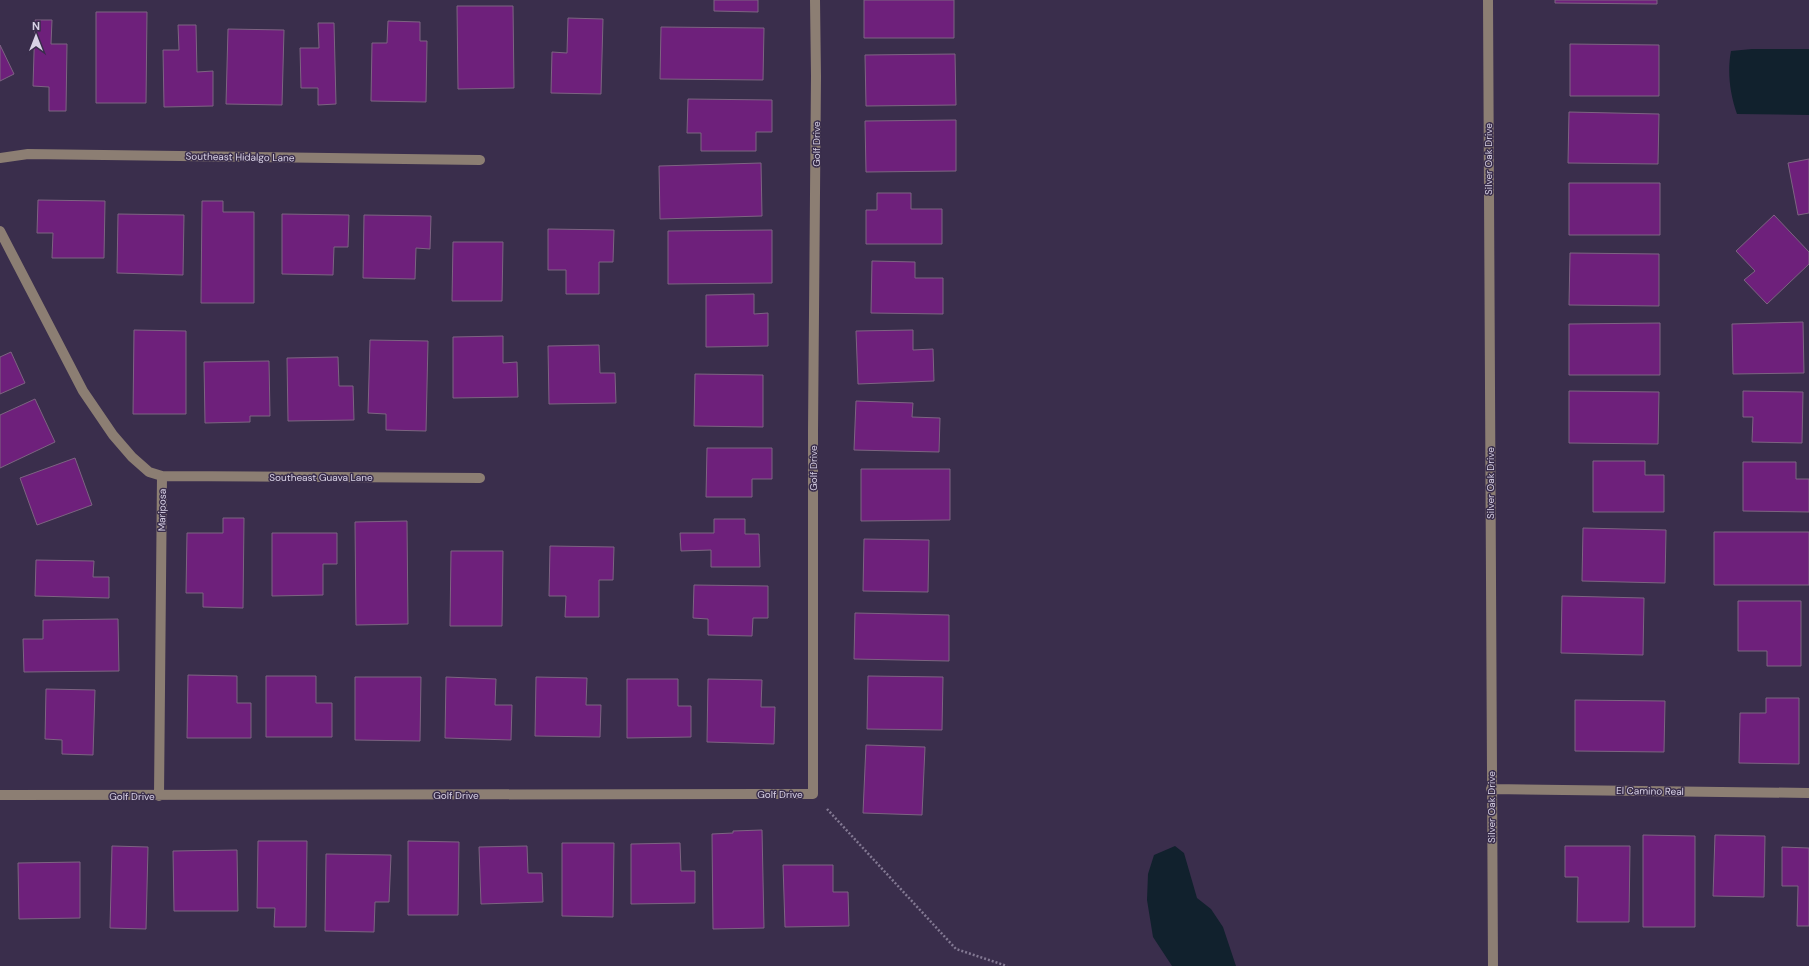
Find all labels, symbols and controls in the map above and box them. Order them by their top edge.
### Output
north arrow [16,16,56,56]
text: N [32,19,40,33]
street label: Golf Drive [810,121,823,167]
street label: Silver Oak Drive [1482,123,1495,195]
street label: Southeast Hidalgo Lane [185,150,295,164]
street label: Golf Drive [807,445,820,491]
street label: Silver Oak Drive [1484,447,1497,519]
street label: Southeast Guava Lane [269,471,373,484]
street label: Mariposa [155,489,169,531]
street label: Silver Oak Drive [1485,771,1498,843]
street label: El Camino Real [1616,784,1684,798]
street label: Golf Drive [757,788,803,801]
street label: Golf Drive [433,789,479,802]
street label: Golf Drive [109,790,155,803]

